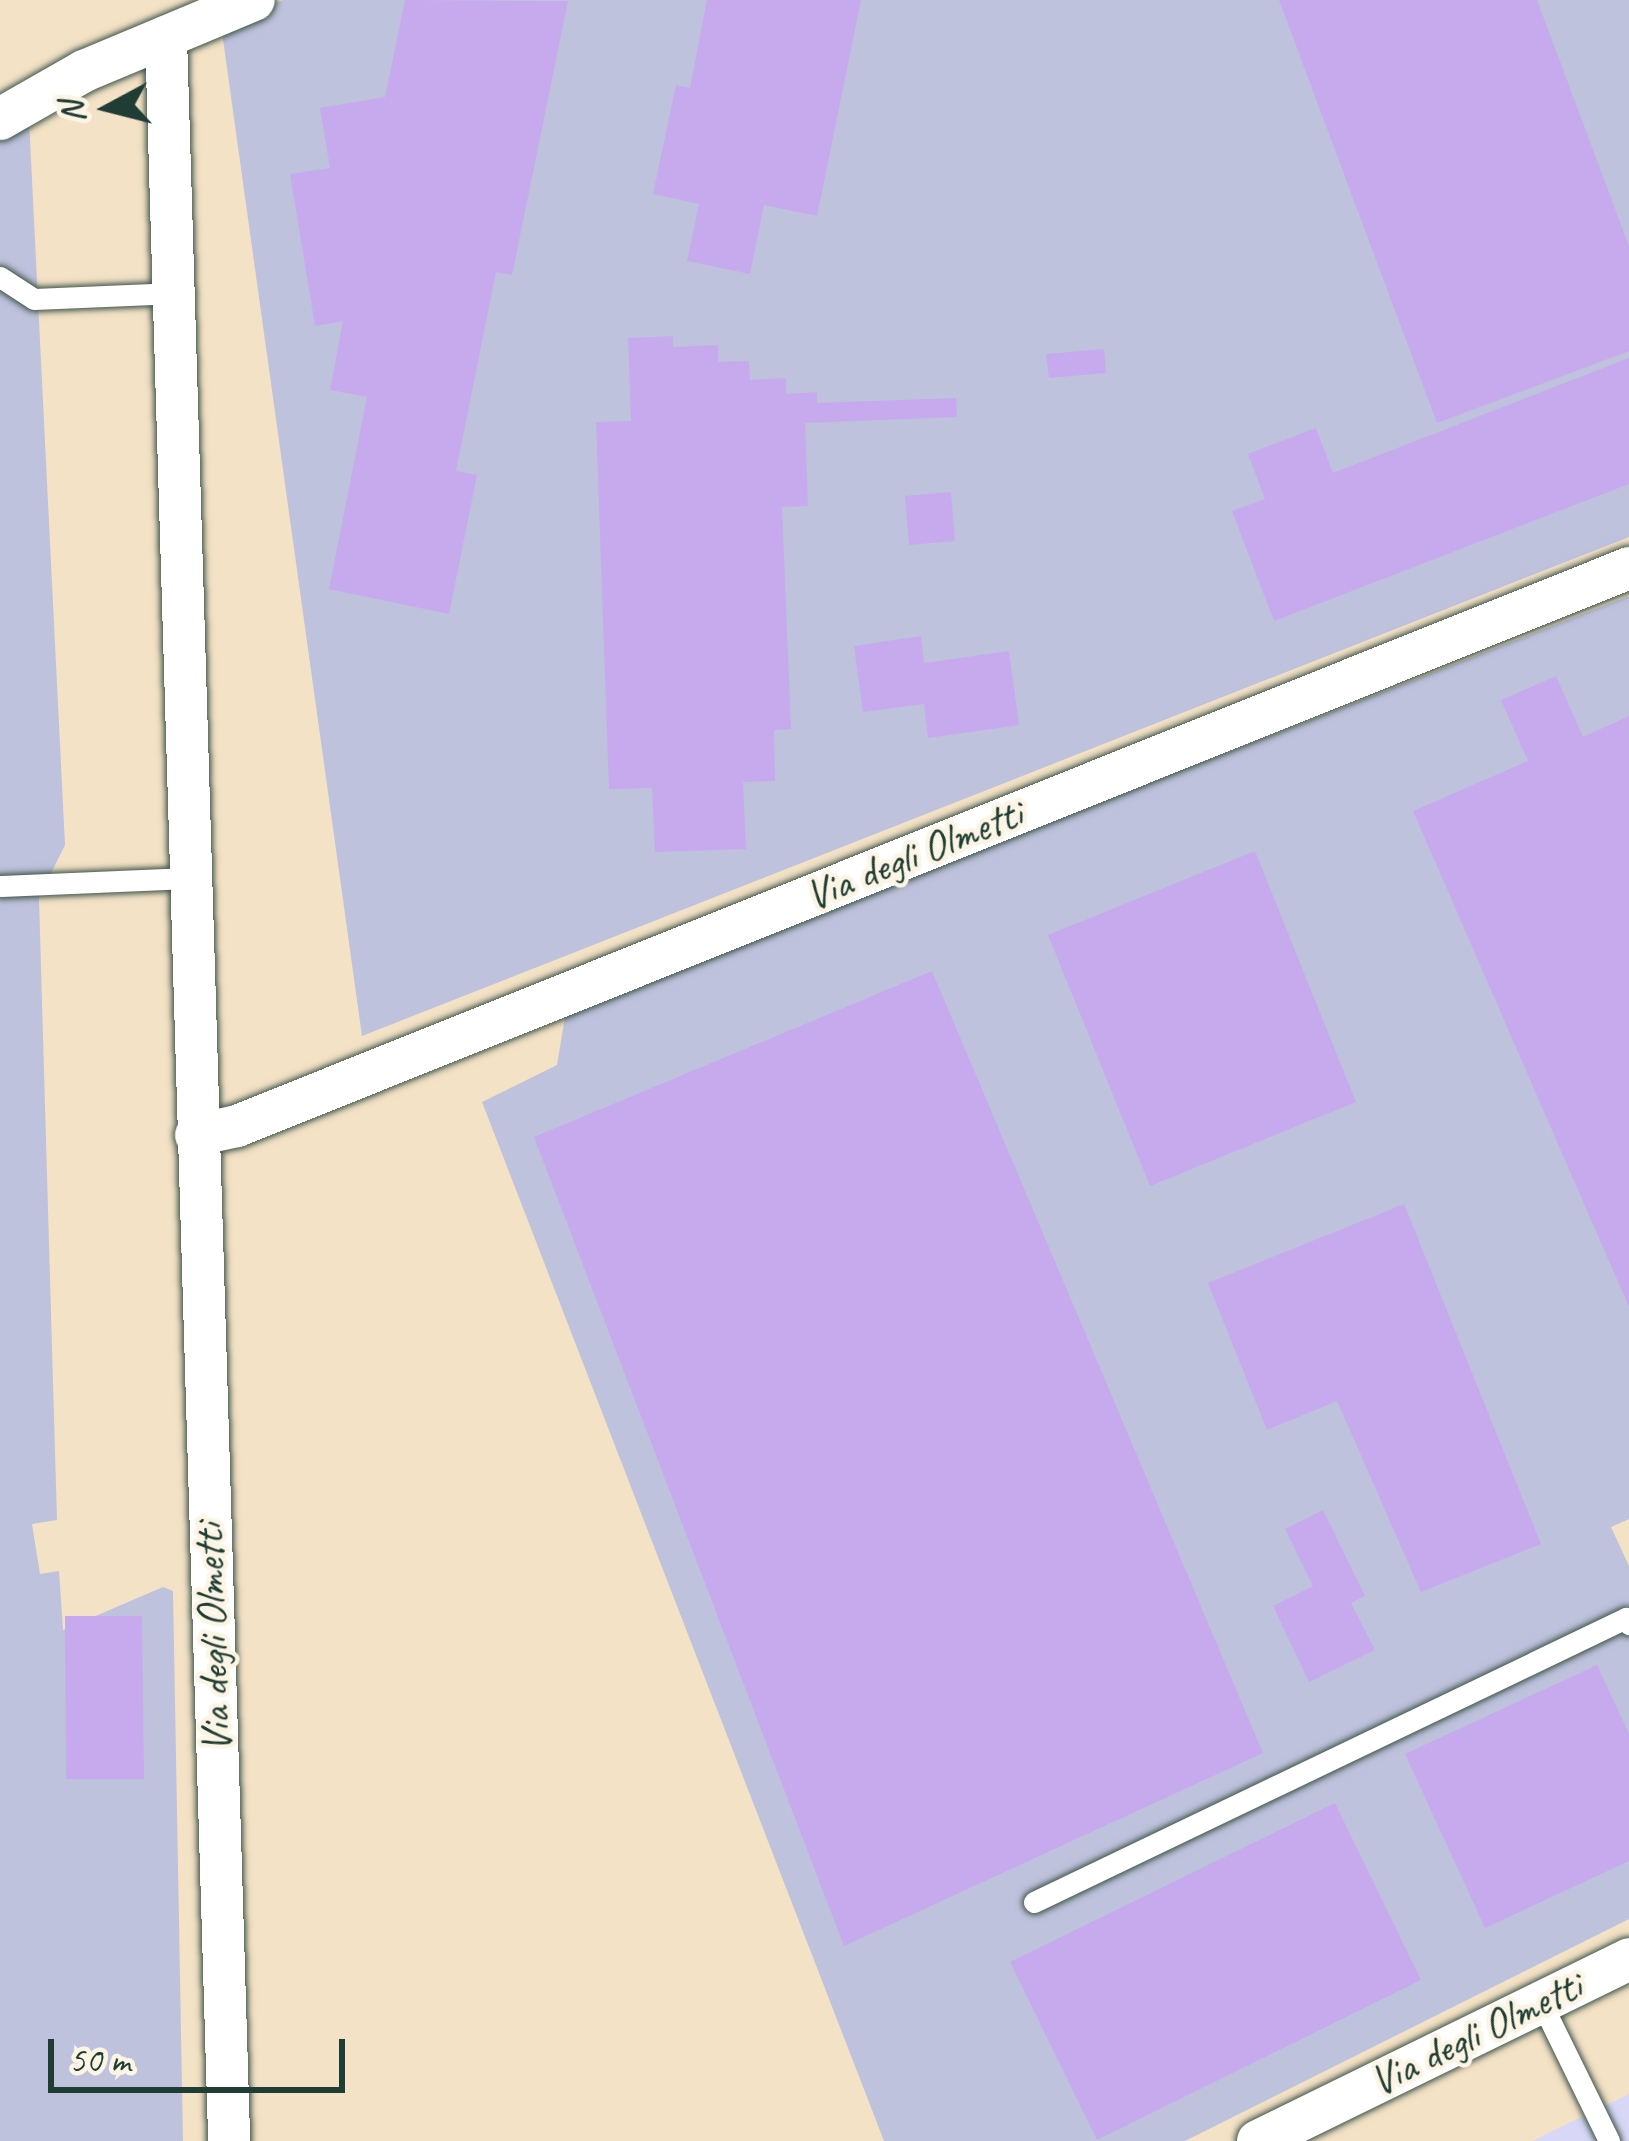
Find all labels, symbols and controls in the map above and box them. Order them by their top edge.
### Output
north arrow [48,48,168,168]
text: N [50,100,94,125]
street label: Via degli Olmetti [798,789,1030,921]
street label: Via degli Olmetti [184,1522,242,1754]
street label: Via degli Olmetti [1362,1961,1590,2107]
scale bar [54,2015,351,2089]
text: 50 m [69,2037,130,2083]

